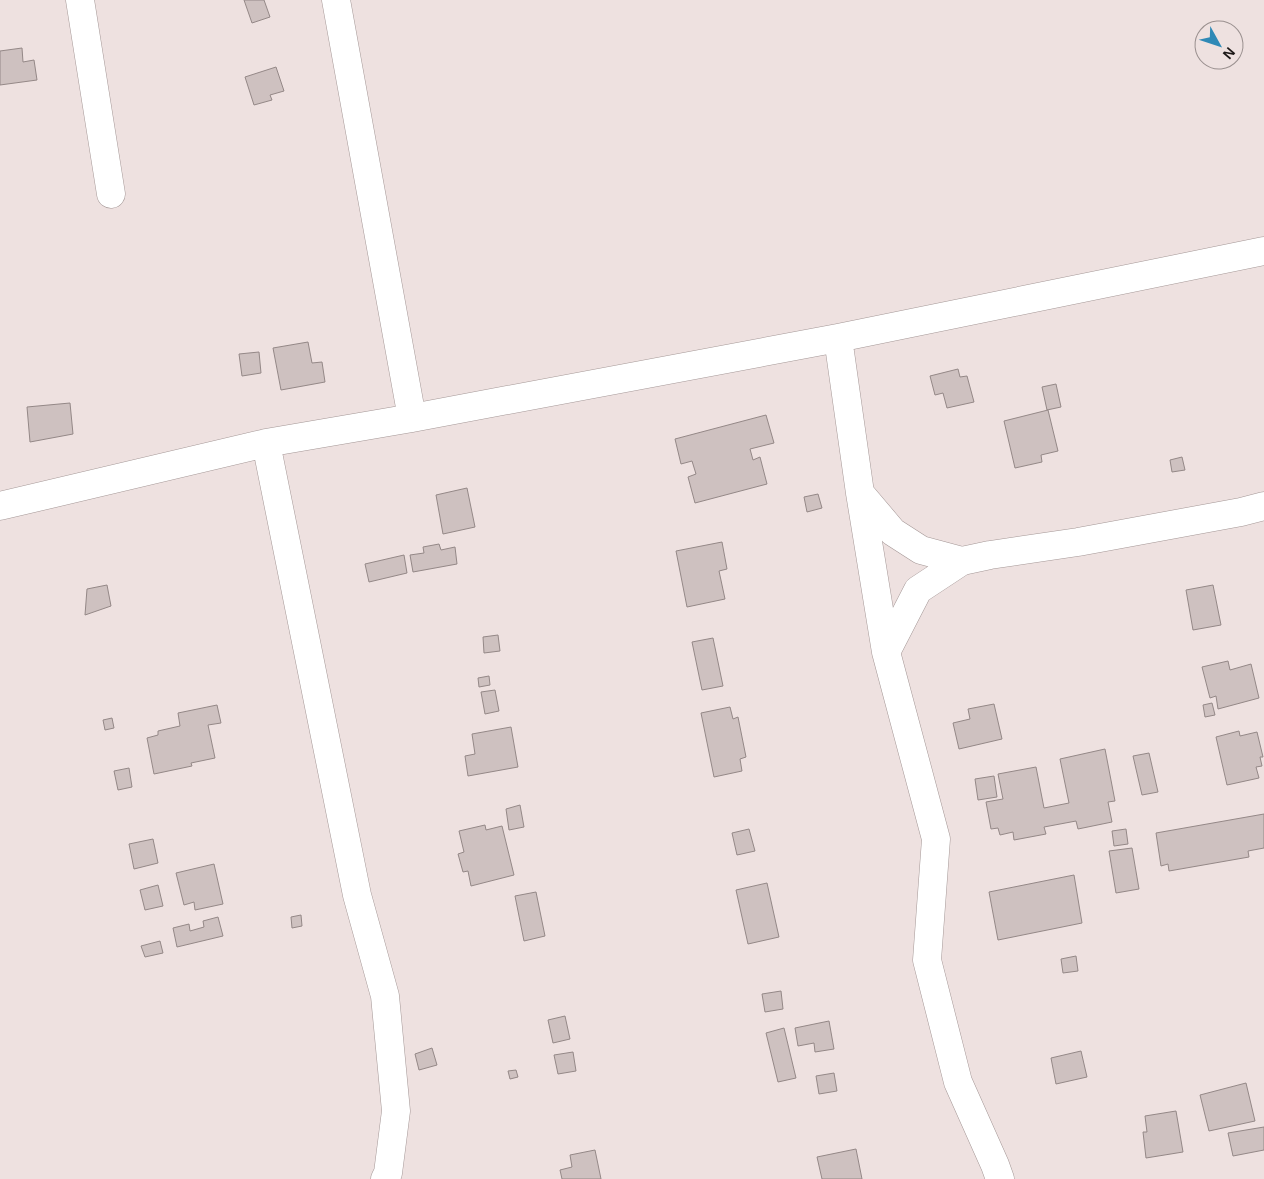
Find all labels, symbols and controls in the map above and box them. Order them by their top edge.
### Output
north arrow [1194,20,1244,70]
text: N [1220,44,1238,62]

